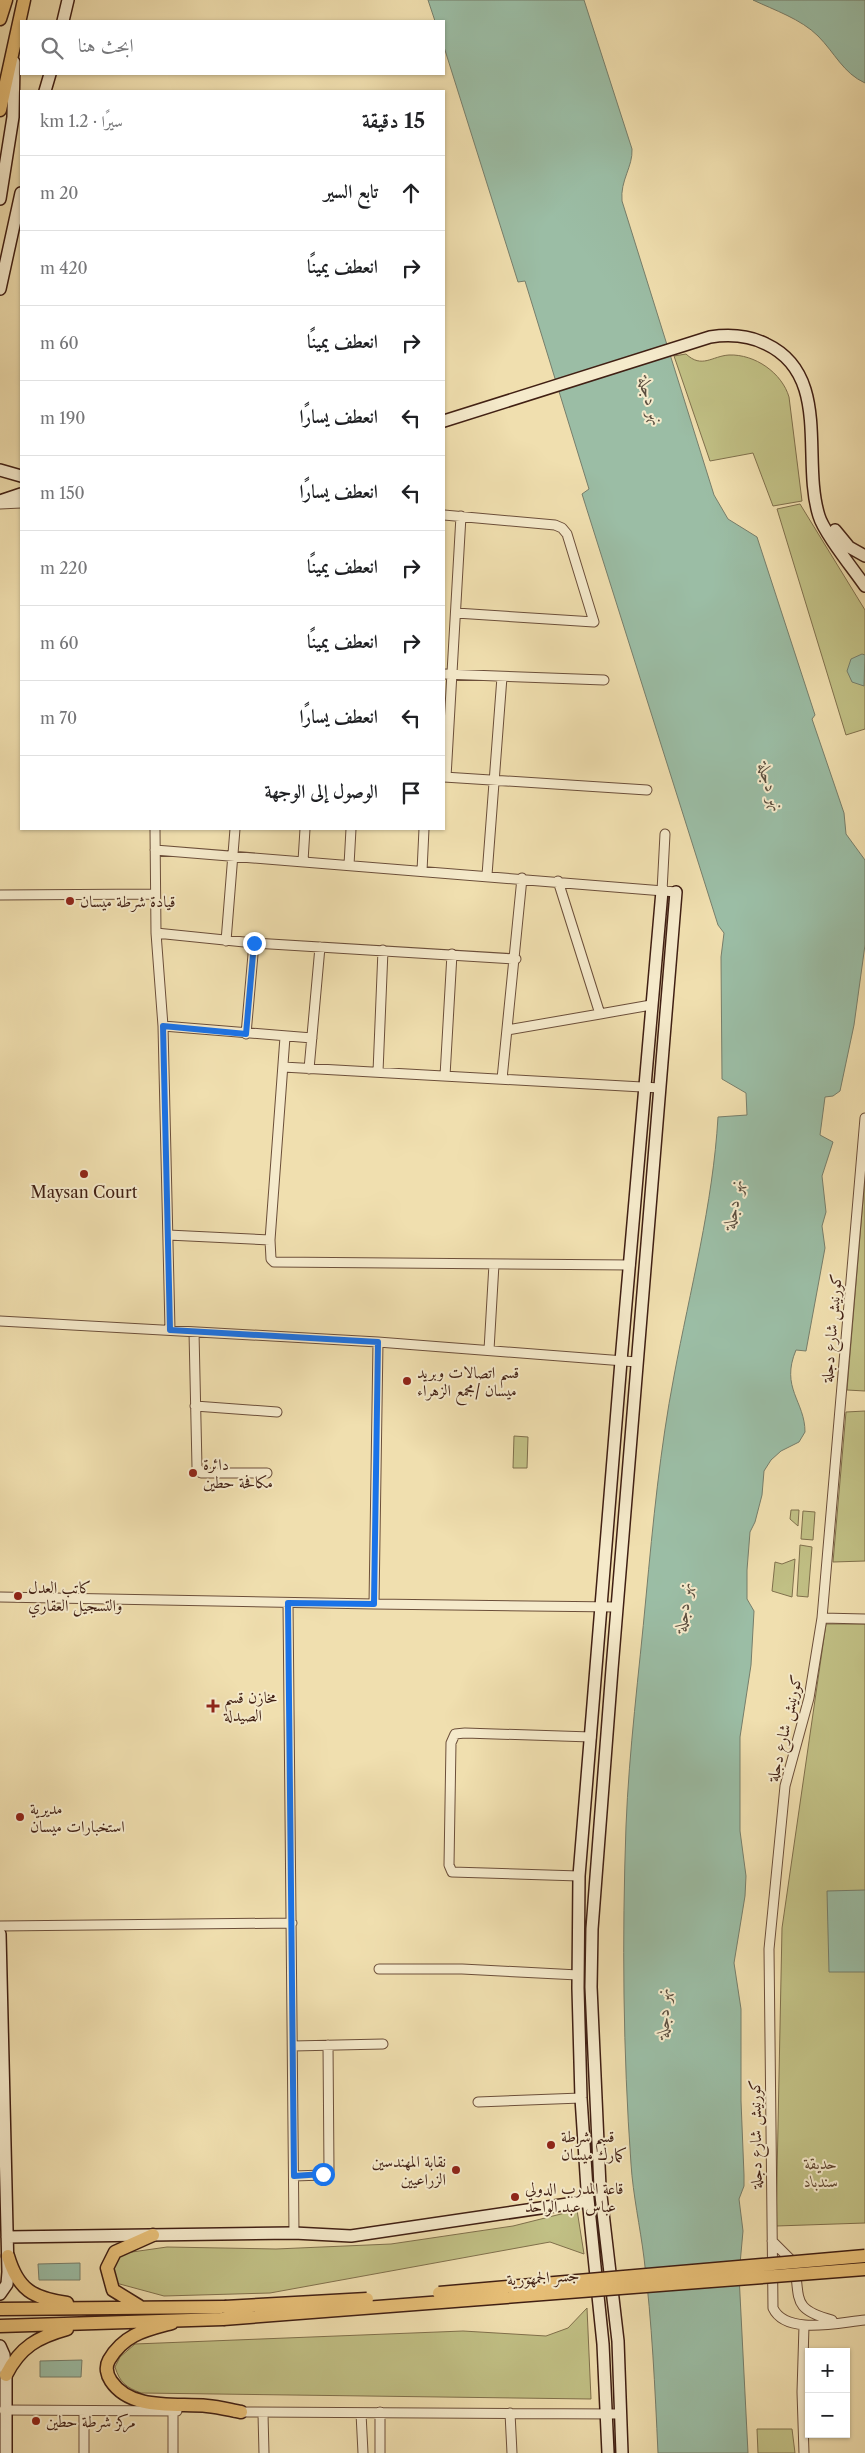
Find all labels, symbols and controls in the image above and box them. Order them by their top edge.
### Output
search box [20,20,445,75]
icon: search [38,34,66,62]
text: ابحث هنا [78,34,134,57]
text: 15 دقيقة [362,108,425,133]
text: سيرًا · 1.2 km [40,111,123,131]
icon: ahead [397,179,425,207]
text: تابع السير [324,180,378,203]
text: 20 m [40,183,79,203]
icon: right [397,254,425,282]
text: انعطف يمينًا [307,255,378,278]
text: 420 m [40,258,88,278]
icon: right [397,329,425,357]
text: انعطف يمينًا [307,330,378,353]
text: 60 m [40,333,79,353]
water label: نهر دجلة [632,372,669,429]
icon: left [397,404,425,432]
text: انعطف يسارًا [299,405,378,428]
text: 190 m [40,408,85,428]
icon: left [397,479,425,507]
text: انعطف يسارًا [299,480,378,503]
text: 150 m [40,483,85,503]
icon: right [397,554,425,582]
text: انعطف يمينًا [307,555,378,578]
text: 220 m [40,558,88,578]
icon: right [397,629,425,657]
text: انعطف يمينًا [307,630,378,653]
text: 60 m [40,633,79,653]
icon: left [397,704,425,732]
text: انعطف يسارًا [299,705,378,728]
text: 70 m [40,708,77,728]
water label: نهر دجلة [751,758,789,815]
icon: arrive [397,779,425,807]
text: الوصول إلى الوجهة [264,780,378,803]
place label: قيادة شرطة ميسان [80,891,175,912]
marker: قيادة شرطة ميسان [64,895,76,907]
route end [243,932,266,955]
marker: Maysan Court [78,1168,90,1180]
water label: نهر دجلة [718,1177,749,1233]
place label: Maysan Court [31,1182,138,1202]
street label: كورنيش شارع دجلة [816,1273,850,1385]
place label: قسم اتصالات وبريد ميسان /مجمع الزهراء [417,1362,519,1406]
marker: قسم اتصالات وبريد ميسان /مجمع الزهراء [401,1375,413,1387]
place label: دائرة مكافحة حطين [203,1454,273,1492]
marker: دائرة مكافحة حطين [187,1467,199,1479]
place label: كاتب العدل والتسجيل العقاري [28,1577,122,1618]
water label: نهر دجلة [670,1581,697,1635]
marker: كاتب العدل والتسجيل العقاري [12,1590,24,1602]
street label: كورنيش شارع دجلة [762,1673,810,1785]
place label: مخازن قسم الصيدلة [223,1687,277,1725]
marker: مخازن قسم الصيدلة [206,1699,220,1713]
place label: مديرية استخبارات ميسان [30,1798,125,1836]
marker: مديرية استخبارات ميسان [14,1811,26,1823]
water label: نهر دجلة [652,1988,675,2040]
street label: كورنيش شارع دجلة [744,2079,770,2190]
place label: قسم شرطة كمارك ميسان [561,2126,627,2164]
marker: قسم شرطة كمارك ميسان [545,2139,557,2151]
place label: نقابة المهندسين الزراعيين [372,2151,446,2189]
park label: حديقة سندباد [803,2153,838,2191]
route start [312,2163,335,2186]
marker: نقابة المهندسين الزراعيين [450,2164,462,2176]
place label: قاعة المدرب الدولي عباس عبد الواحد [525,2178,624,2217]
marker: قاعة المدرب الدولي عباس عبد الواحد [509,2191,521,2203]
street label: جسر الجمهورية [506,2264,580,2291]
map controls [805,2348,850,2438]
button: + [805,2348,850,2393]
button: − [805,2393,850,2438]
place label: مركز شرطة حطين [46,2411,136,2433]
marker: مركز شرطة حطين [30,2415,42,2427]

